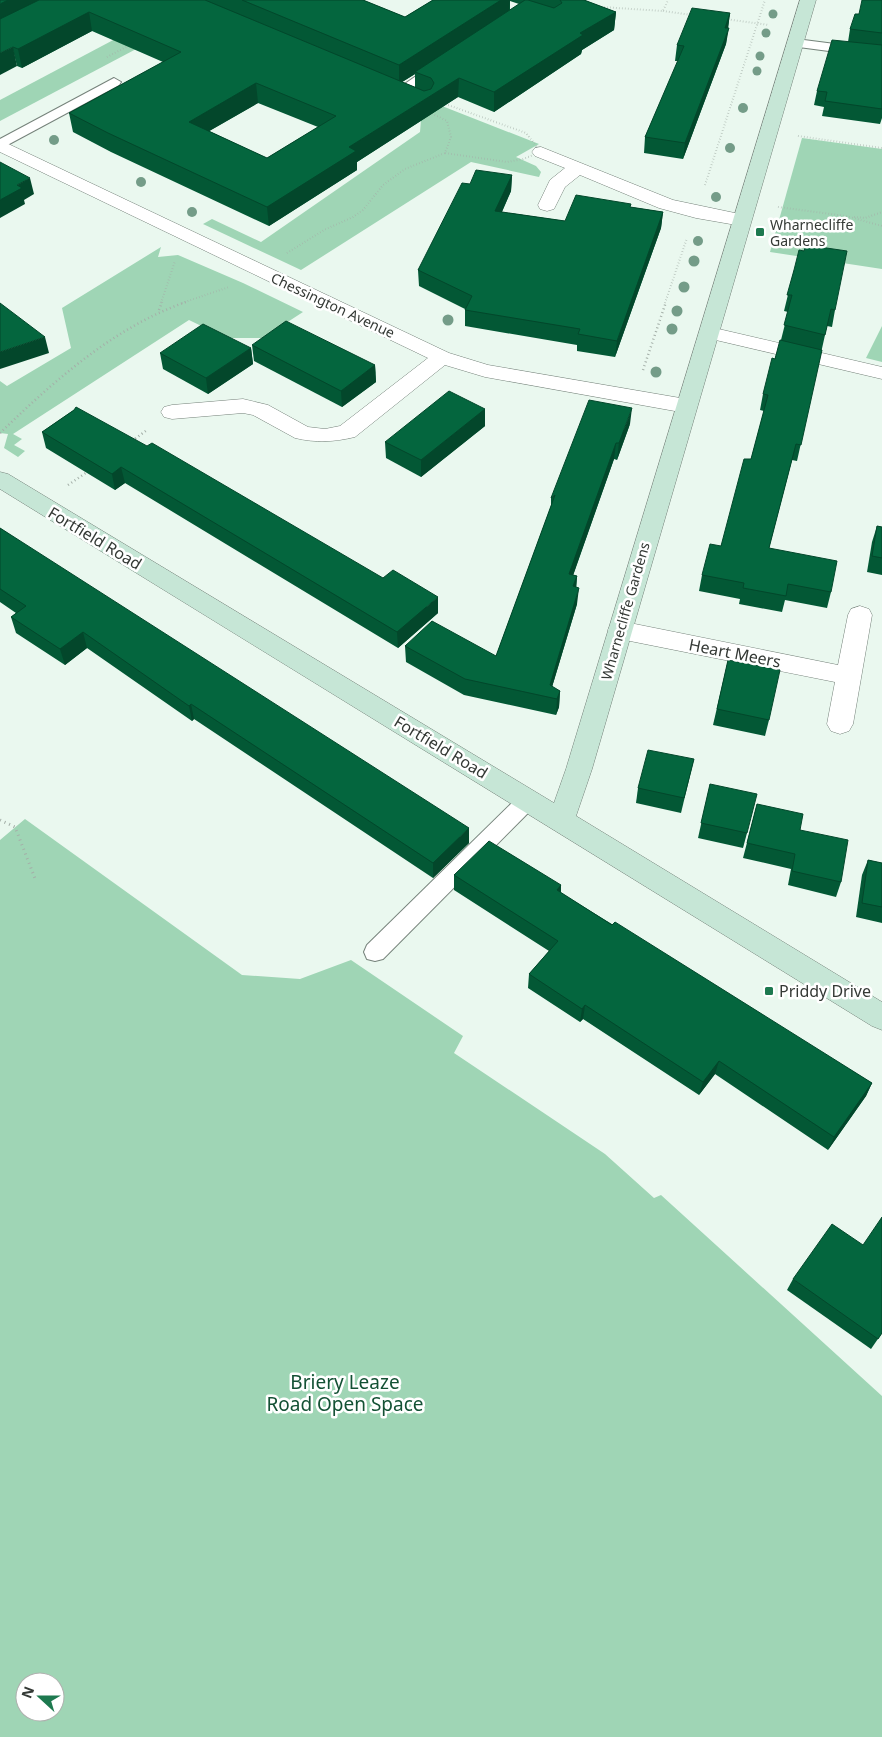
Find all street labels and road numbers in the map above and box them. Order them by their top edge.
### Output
street label: Chessington Avenue [268,268,398,342]
street label: Fortfield Road [44,501,146,575]
street label: Wharnecliffe Gardens [596,540,654,682]
street label: Heart Meers [687,633,783,673]
street label: Fortfield Road [390,710,492,784]

